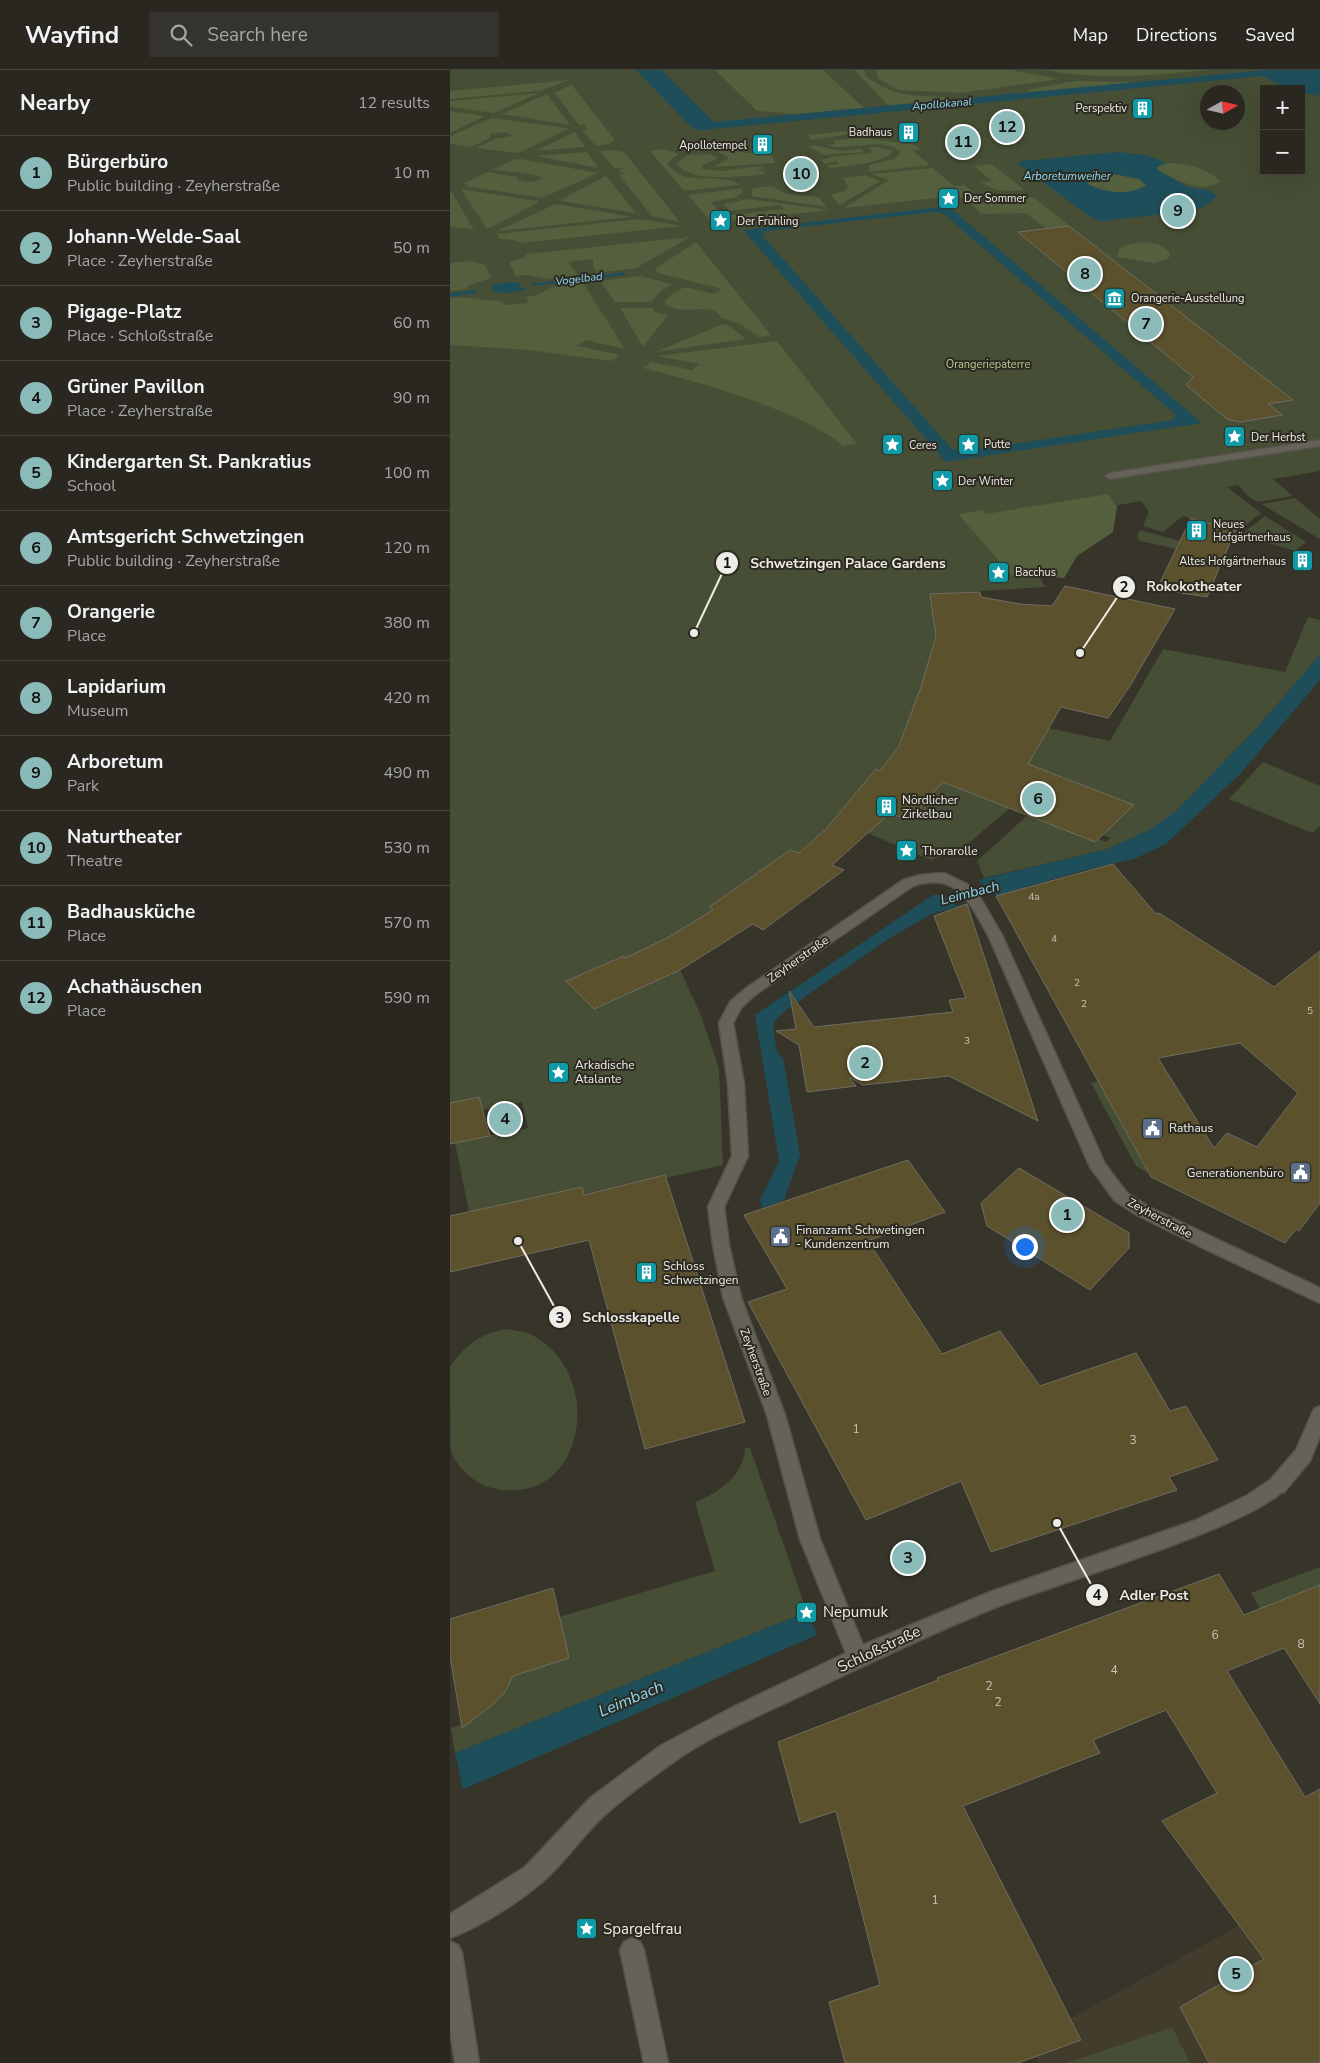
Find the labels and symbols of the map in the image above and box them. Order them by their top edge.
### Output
north arrow [1200,85,1245,130]
water label: Apollokanal [911,94,972,114]
building icon: Perspektiv [1131,96,1155,120]
place label: Perspektiv [1076,101,1127,116]
pin: 12 [991,108,1023,146]
building icon: Badhaus [896,120,920,144]
pin: 11 [947,123,979,161]
place label: Badhaus [849,125,892,140]
building icon: Apollotempel [751,133,775,157]
place label: Apollotempel [679,138,748,153]
pin: 10 [785,155,817,193]
water label: Arboretumweiher [1022,169,1112,184]
place icon: Der Sommer [936,186,960,210]
place label: Der Sommer [964,191,1026,206]
pin: 9 [1162,192,1194,230]
place icon: Der Frühling [709,209,733,233]
place label: Der Frühling [737,214,799,229]
pin: 8 [1069,255,1101,293]
water label: Vogelbad [555,269,604,289]
museum icon: Orangerie-Ausstellung [1103,286,1127,310]
place label: Orangerie-Ausstellung [1131,291,1244,306]
pin: 7 [1130,305,1162,343]
park label: Orangeriepaterre [946,357,1030,372]
place icon: Der Herbst [1223,425,1247,449]
place label: Der Herbst [1251,430,1306,445]
place icon: Putte [956,432,980,456]
place icon: Ceres [881,433,905,457]
place label: Putte [984,437,1011,452]
place label: Ceres [909,438,937,453]
place icon: Der Winter [930,469,954,493]
place label: Der Winter [958,474,1013,489]
place label: Neues Hofgärtnerhaus [1213,517,1291,545]
building icon: Neues Hofgärtnerhaus [1185,518,1209,542]
callout: Schwetzingen Palace Gardens [715,548,955,577]
building icon: Altes Hofgärtnerhaus [1290,549,1314,573]
text: 1 [722,553,732,573]
text: Schwetzingen Palace Gardens [750,554,946,573]
place label: Altes Hofgärtnerhaus [1179,554,1286,569]
place icon: Bacchus [987,560,1011,584]
place label: Bacchus [1015,565,1056,580]
callout: Rokokotheater [1111,572,1252,601]
text: 2 [1119,577,1129,597]
text: Rokokotheater [1146,577,1242,596]
pin: 6 [1022,780,1054,818]
place label: Nördlicher Zirkelbau [902,792,959,822]
building icon: Nördlicher Zirkelbau [874,795,898,819]
place icon: Thorarolle [894,839,918,863]
place label: Thorarolle [922,843,978,859]
water label: Leimbach [938,876,1002,910]
house number: 4a [1028,890,1040,904]
street label: Zeyherstraße [764,932,832,986]
house number: 4 [1051,932,1057,946]
house number: 2 [1074,976,1080,990]
house number: 2 [1081,997,1087,1011]
house number: 5 [1307,1004,1313,1018]
house number: 3 [964,1034,970,1048]
pin: 2 [849,1044,881,1082]
place label: Arkadische Atalante [575,1057,635,1087]
place icon: Arkadische Atalante [547,1060,571,1084]
pin: 4 [489,1100,521,1138]
public building icon: Rathaus [1141,1116,1165,1140]
place label: Rathaus [1169,1120,1213,1136]
public building icon: Generationenbüro [1288,1161,1312,1185]
place label: Generationenbüro [1187,1165,1284,1181]
street label: Zeyherstraße [1125,1194,1195,1242]
pin: 1 [1051,1196,1083,1234]
place label: Finanzamt Schwetingen - Kundenzentrum [796,1222,925,1252]
public building icon: Finanzamt Schwetingen - Kundenzentrum [768,1225,792,1249]
your location [1012,1234,1038,1260]
place label: Schloss Schwetzingen [663,1258,739,1288]
building icon: Schloss Schwetzingen [635,1261,659,1285]
callout: Schlosskapelle [548,1303,690,1332]
text: 3 [555,1308,565,1328]
text: Schlosskapelle [582,1308,680,1327]
street label: Zeyherstraße [736,1326,776,1398]
house number: 1 [852,1421,860,1437]
house number: 3 [1129,1432,1137,1448]
pin: 3 [892,1539,924,1577]
callout: Adler Post [1084,1580,1198,1609]
text: 4 [1092,1585,1102,1605]
text: Adler Post [1120,1586,1189,1605]
place icon: Nepumuk [795,1600,819,1624]
place label: Nepumuk [823,1602,888,1622]
street label: Schloßstraße [834,1621,924,1677]
house number: 6 [1211,1627,1219,1643]
house number: 8 [1297,1636,1305,1652]
house number: 4 [1110,1662,1118,1678]
water label: Leimbach [595,1675,667,1723]
house number: 2 [985,1678,993,1694]
house number: 2 [994,1694,1002,1710]
house number: 1 [931,1892,939,1908]
place icon: Spargelfrau [575,1917,599,1941]
place label: Spargelfrau [603,1919,682,1939]
pin: 5 [1220,1955,1252,1993]

